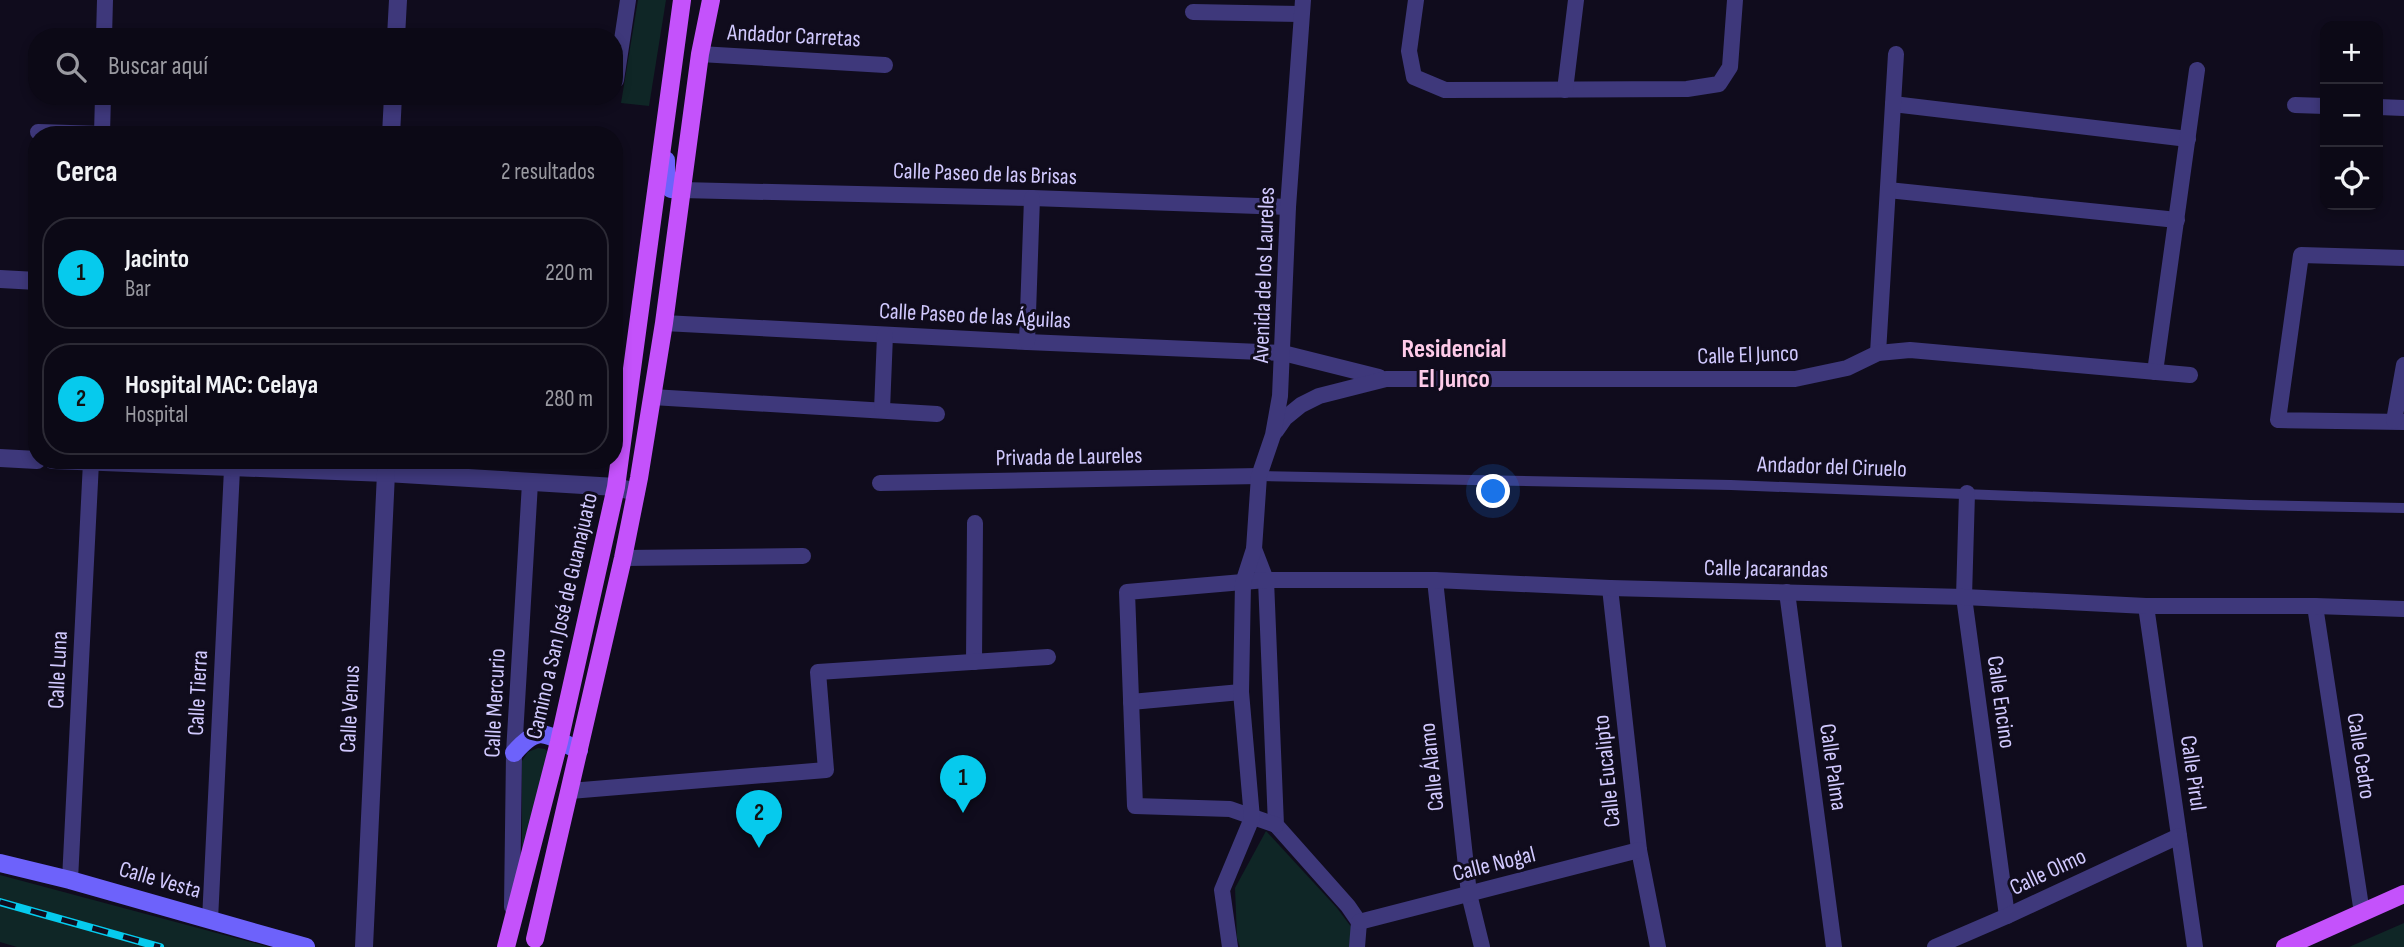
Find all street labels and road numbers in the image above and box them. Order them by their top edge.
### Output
street label: Andador Carretas [726,18,861,53]
street label: Calle Paseo de las Brisas [893,157,1077,191]
street label: Avenida de los Laureles [1247,186,1281,365]
street label: Calle Paseo de las Águilas [878,297,1072,335]
street label: Calle El Junco [1697,339,1799,371]
street label: Privada de Laureles [995,442,1143,472]
street label: Andador del Ciruelo [1756,450,1907,484]
street label: Camino a San José de Guanajuato [520,490,604,742]
street label: Calle Jacarandas [1704,554,1828,584]
street label: Calle Luna [42,630,74,710]
street label: Calle Mercurio [478,648,512,758]
street label: Calle Tierra [182,650,214,736]
street label: Calle Encino [1981,654,2021,750]
street label: Calle Venus [334,664,366,754]
street label: Calle Cedro [2340,711,2382,801]
street label: Calle Eucalipto [1587,713,1627,829]
street label: Calle Álamo [1413,721,1451,813]
street label: Calle Palma [1813,722,1853,812]
street label: Calle Pirul [2174,734,2212,812]
street label: Calle Nogal [1450,840,1538,888]
street label: Calle Olmo [2005,842,2091,902]
street label: Calle Vesta [116,855,204,905]

